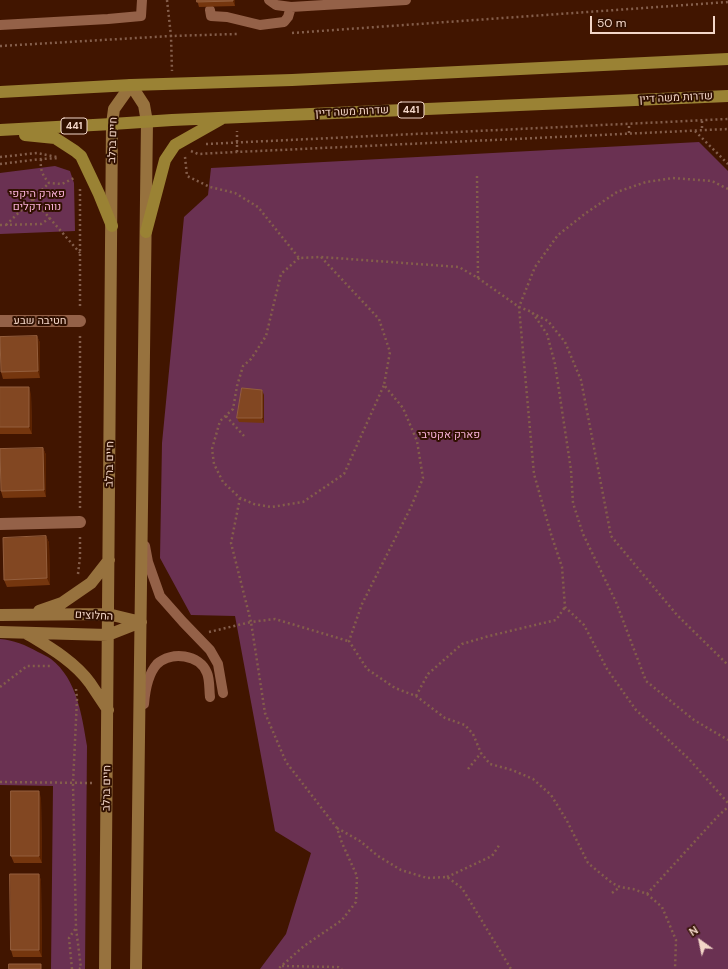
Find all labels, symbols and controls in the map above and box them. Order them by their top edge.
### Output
scale bar [592,8,717,34]
text: 50 m [597,15,626,31]
street label: שדרות משה דיין [639,89,713,107]
road number: 441 [398,102,424,118]
street label: שדרות משה דיין [315,103,389,121]
street label: חיים ברלב [106,117,120,163]
road number: 441 [61,118,87,134]
park label: פארק היקפי נווה דקלים [9,187,65,213]
street label: חטיבה שבע [14,314,66,328]
park label: פארק אקטיבי [418,428,480,442]
street label: חיים ברלב [103,441,117,487]
street label: החלוצים [75,608,113,624]
street label: חיים ברלב [100,765,114,811]
north arrow [680,921,720,961]
text: N [686,923,701,939]

